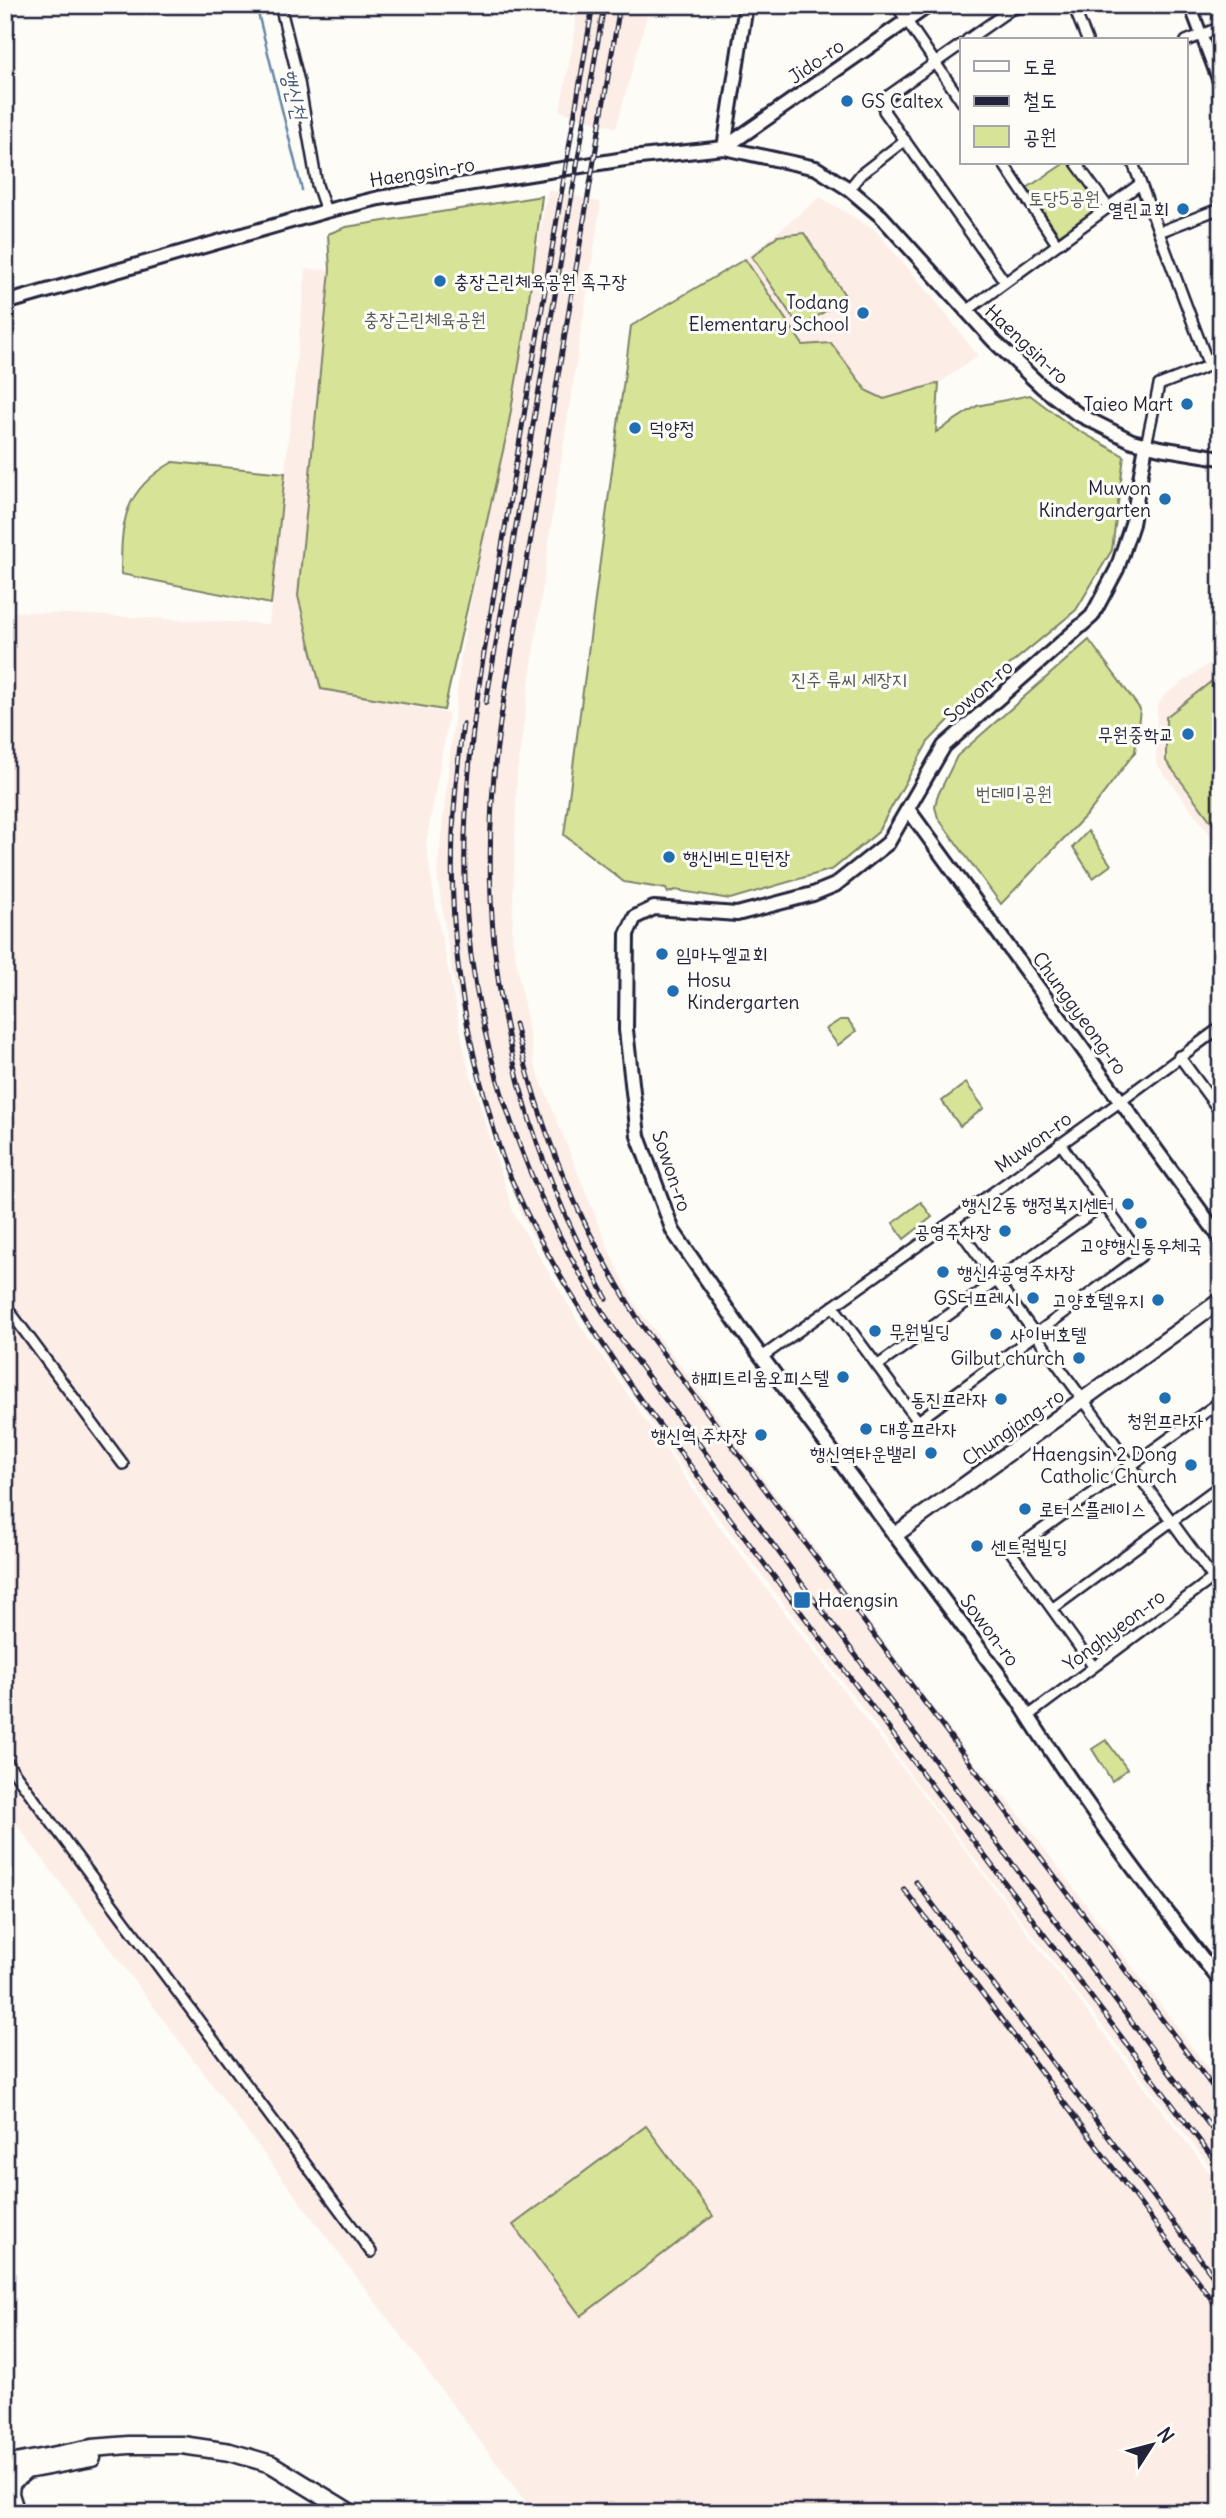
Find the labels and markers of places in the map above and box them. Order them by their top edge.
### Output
place label: GS Caltex [861,89,944,113]
marker: GS Caltex [839,93,855,109]
place label: 열린교회 [1108,197,1169,221]
marker: 열린교회 [1175,201,1191,217]
place label: 충장근린체육공원 족구장 [454,269,627,293]
marker: 충장근린체육공원 족구장 [432,273,448,289]
place label: Todang Elementary School [688,290,849,336]
marker: Todang Elementary School [855,305,871,321]
place label: Taieo Mart [1083,392,1173,416]
marker: Taieo Mart [1179,396,1195,412]
place label: 덕양정 [649,416,695,440]
marker: 덕양정 [627,420,643,436]
place label: Muwon Kindergarten [1039,476,1151,522]
marker: Muwon Kindergarten [1157,491,1173,507]
place label: 무원중학교 [1098,722,1174,746]
marker: 무원중학교 [1180,726,1196,742]
place label: 행신베드민턴장 [683,845,790,869]
marker: 행신베드민턴장 [661,849,677,865]
place label: 임마누엘교회 [676,942,768,966]
marker: 임마누엘교회 [654,946,670,962]
place label: Hosu Kindergarten [687,968,800,1014]
marker: Hosu Kindergarten [665,983,681,999]
place label: 행신2동 행정복지센터 [961,1192,1114,1216]
marker: 행신2동 행정복지센터 [1120,1196,1136,1212]
marker: 고양행신동우체국 [1133,1215,1149,1231]
place label: 공영주차장 [915,1219,991,1243]
marker: 공영주차장 [997,1223,1013,1239]
place label: 고양행신동우체국 [1080,1233,1202,1257]
place label: 행신4공영주차장 [957,1260,1075,1284]
marker: 행신4공영주차장 [935,1264,951,1280]
place label: GS더프레시 [934,1286,1019,1310]
place label: 고양호텔유지 [1052,1288,1144,1312]
marker: GS더프레시 [1025,1290,1041,1306]
marker: 고양호텔유지 [1150,1292,1166,1308]
place label: 무원빌딩 [889,1319,950,1343]
place label: 사이버호텔 [1010,1322,1086,1346]
marker: 무원빌딩 [867,1323,883,1339]
marker: 사이버호텔 [988,1326,1004,1342]
place label: Gilbut church [950,1346,1065,1370]
marker: Gilbut church [1071,1350,1087,1366]
place label: 해피트리움오피스텔 [691,1365,829,1389]
marker: 해피트리움오피스텔 [835,1369,851,1385]
place label: 동진프라자 [911,1387,987,1411]
marker: 청원프라자 [1157,1390,1173,1406]
marker: 동진프라자 [993,1391,1009,1407]
place label: 청원프라자 [1127,1408,1203,1432]
place label: 대흥프라자 [880,1417,956,1441]
marker: 대흥프라자 [858,1421,874,1437]
place label: 행신역 주차장 [651,1423,747,1447]
marker: 행신역 주차장 [753,1427,769,1443]
place label: 행신역타운밸리 [810,1441,917,1465]
place label: Haengsin 2 Dong Catholic Church [1032,1442,1177,1488]
marker: 행신역타운밸리 [923,1445,939,1461]
marker: Haengsin 2 Dong Catholic Church [1183,1457,1199,1473]
place label: 로터스플레이스 [1039,1497,1146,1521]
marker: 로터스플레이스 [1017,1501,1033,1517]
place label: 센트럴빌딩 [991,1534,1067,1558]
marker: 센트럴빌딩 [969,1538,985,1554]
place label: Haengsin [818,1588,898,1612]
marker: Haengsin [792,1590,812,1610]

